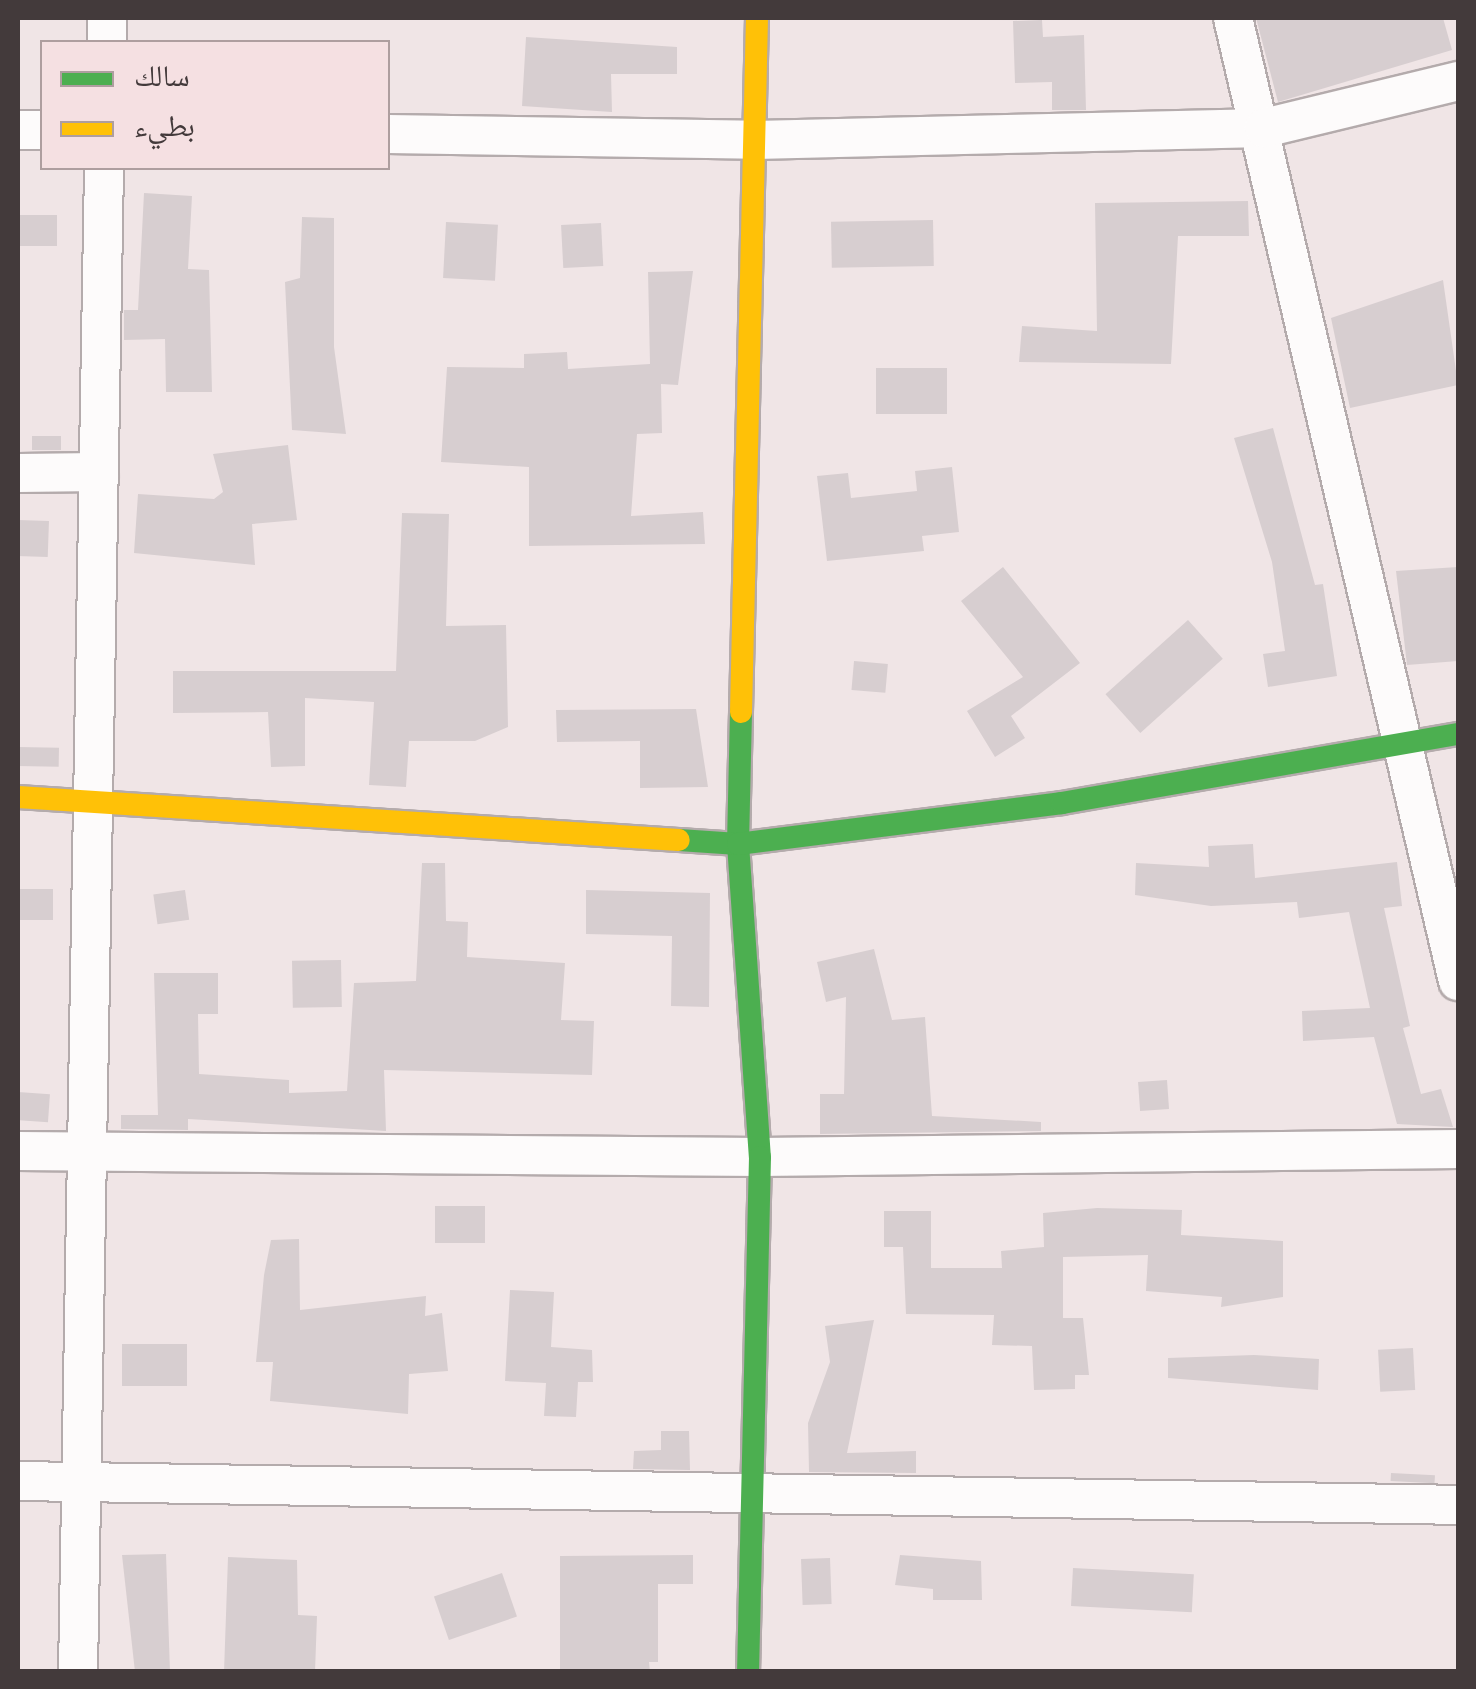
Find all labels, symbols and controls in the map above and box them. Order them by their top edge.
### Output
legend [40,40,390,170]
text: سالك [134,54,190,97]
text: بطيء [134,104,195,147]

